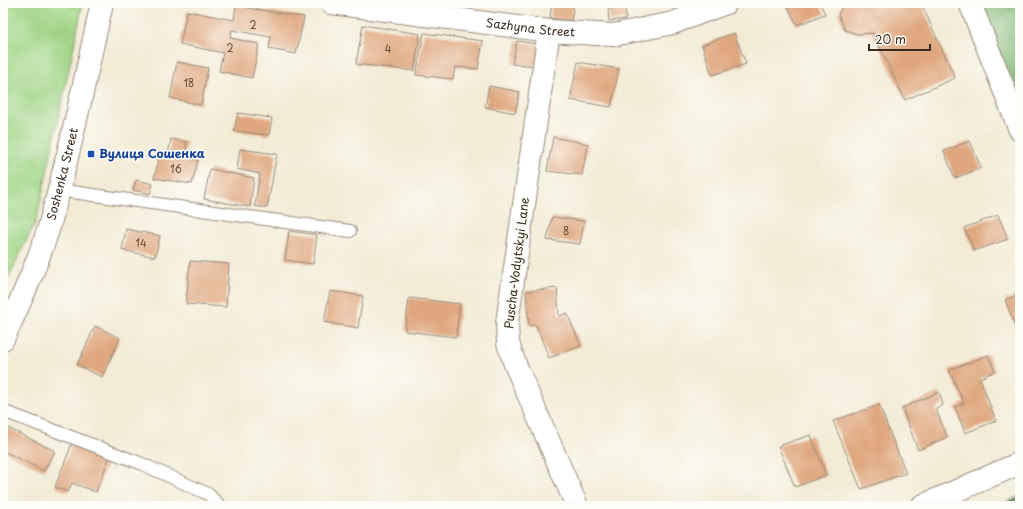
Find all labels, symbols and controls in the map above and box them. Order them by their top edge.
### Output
street label: Sazhyna Street [485,13,576,41]
house number: 2 [249,17,257,32]
scale bar [869,26,930,52]
text: 20 m [875,30,906,48]
house number: 2 [226,40,234,55]
house number: 4 [385,41,392,56]
house number: 18 [184,75,194,90]
street label: Soshenka Street [41,126,82,222]
place label: Вулиця Сошенка [99,144,205,162]
marker: Вулиця Сошенка [86,149,96,159]
house number: 16 [170,161,182,176]
street label: Puscha-Vodytskyi Lane [499,196,533,330]
house number: 8 [563,223,569,238]
house number: 14 [135,235,147,250]

